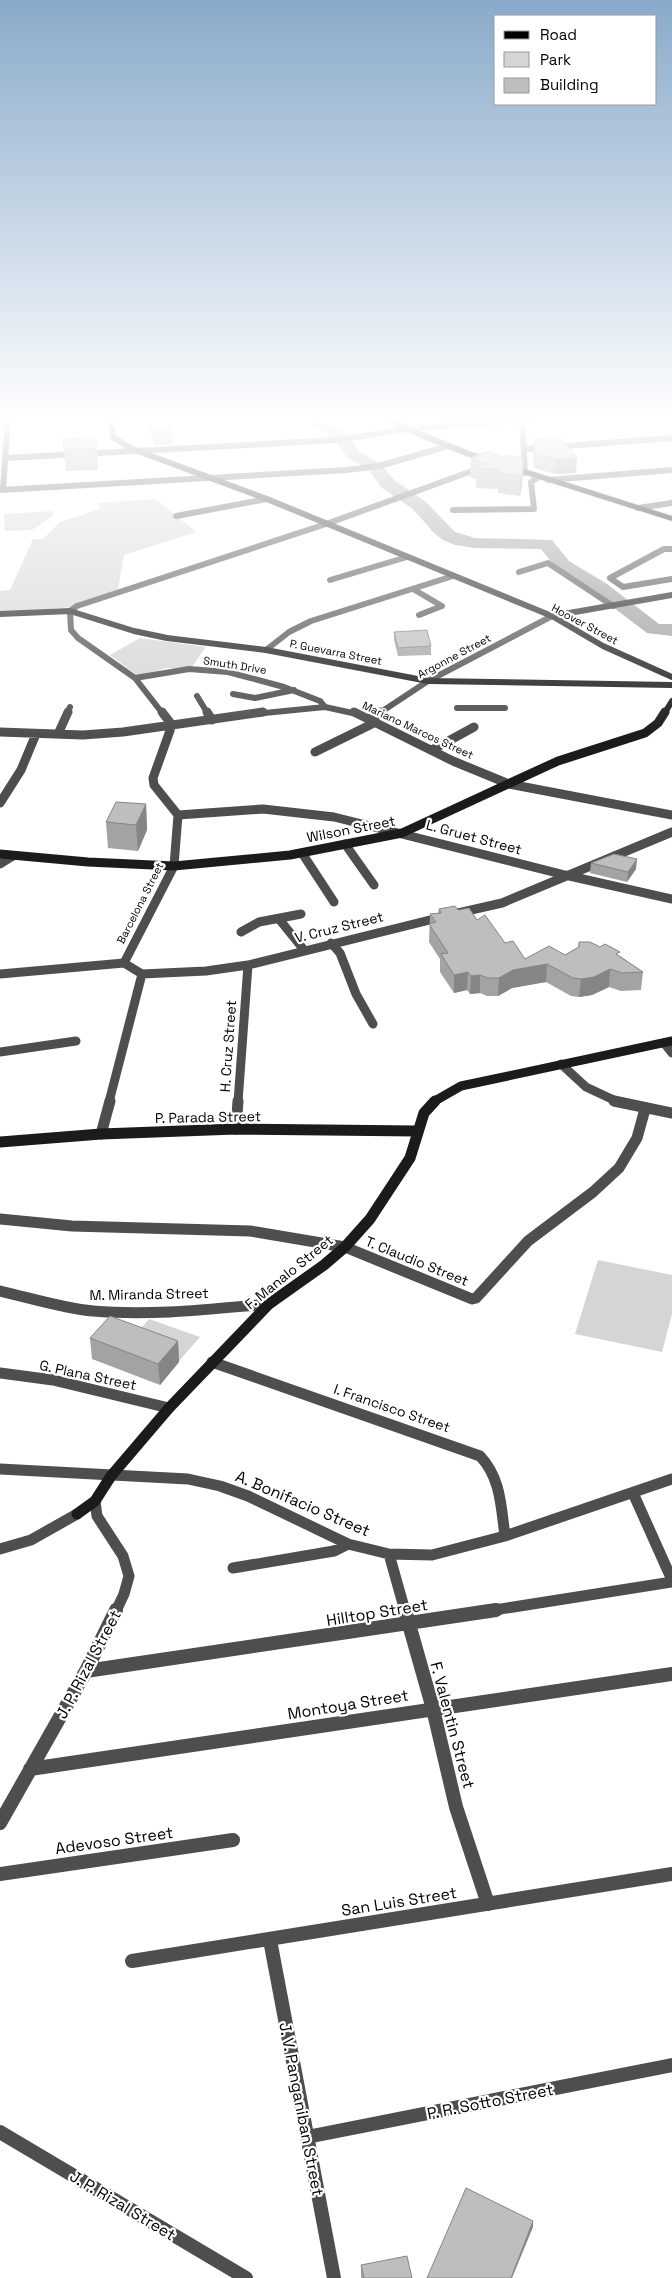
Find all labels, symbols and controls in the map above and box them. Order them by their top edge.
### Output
legend [494,15,657,105]
text: Road [540,25,577,44]
text: Park [540,50,571,69]
text: Building [540,75,599,94]
street label: Hoover Street [549,601,621,647]
street label: Argonne Street [415,631,493,681]
street label: P. Guevarra Street [289,636,383,668]
street label: Smuth Drive [202,653,268,677]
street label: Mariano Marcos Street [360,698,476,762]
street label: Wilson Street [305,812,397,846]
street label: L. Gruet Street [424,816,524,858]
street label: Barcelona Street [113,860,167,946]
street label: V. Cruz Street [293,907,385,947]
street label: H. Cruz Street [216,999,240,1093]
street label: P. Parada Street [155,1107,261,1127]
street label: F. Manalo Street [241,1231,337,1313]
street label: T. Claudio Street [363,1232,471,1290]
street label: M. Miranda Street [89,1284,209,1304]
street label: G. Plana Street [38,1356,138,1394]
street label: I. Francisco Street [331,1380,453,1436]
street label: A. Bonifacio Street [232,1466,373,1541]
street label: Hilltop Street [325,1594,429,1631]
street label: J. P. Rizal Street [51,1606,126,1722]
street label: F. Valentin Street [425,1659,480,1791]
street label: Montoya Street [286,1685,410,1724]
street label: Adevoso Street [54,1822,174,1859]
street label: San Luis Street [340,1882,458,1921]
street label: J. V. Panganiban Street [274,2021,329,2198]
street label: P. R. Sotto Street [425,2079,555,2124]
street label: J. P. Rizal Street [66,2165,180,2245]

